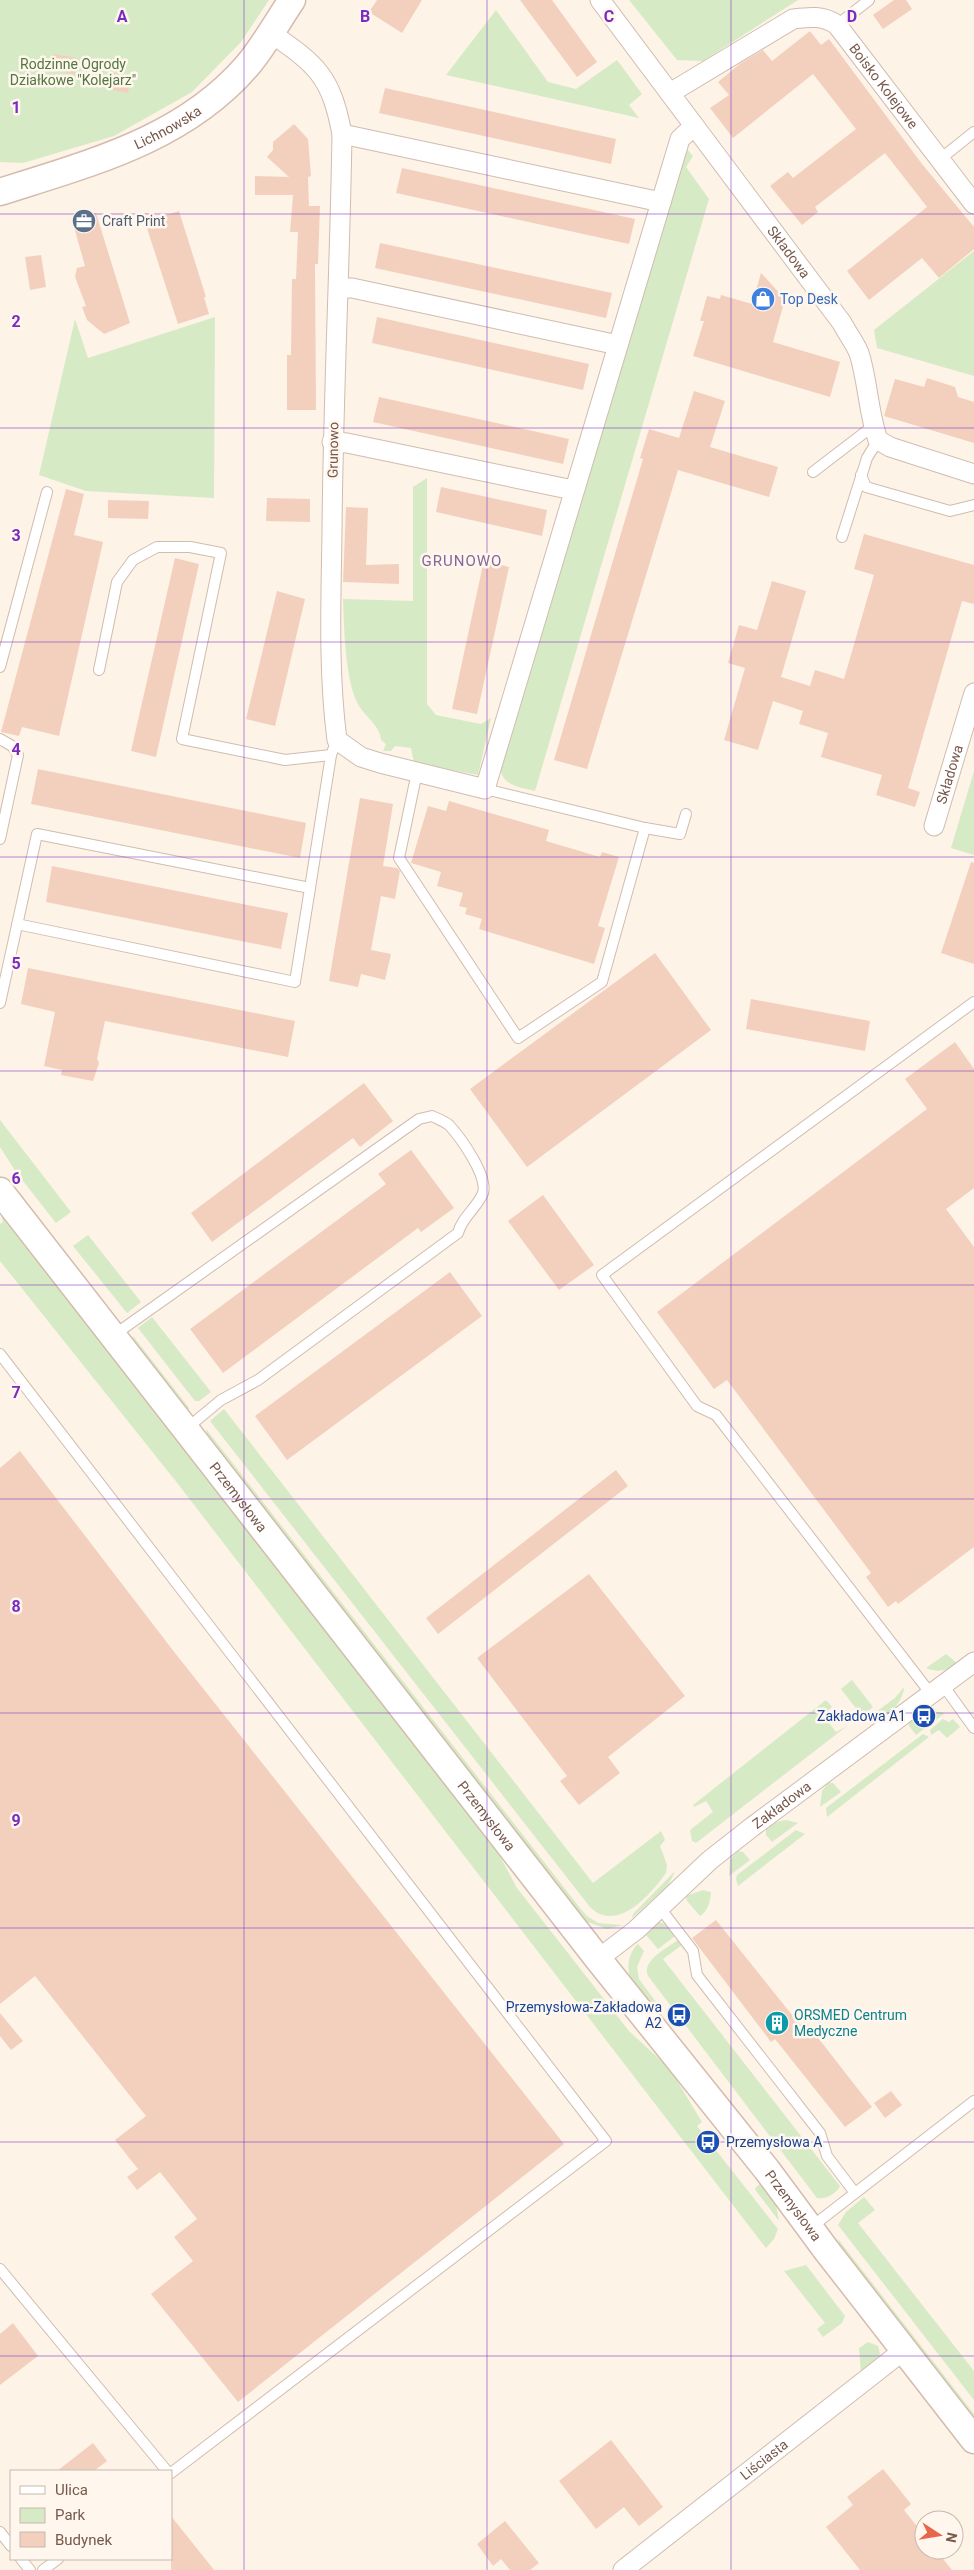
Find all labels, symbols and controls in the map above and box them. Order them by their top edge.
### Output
text: A [117,7,128,26]
text: B [360,7,370,26]
text: C [604,7,614,26]
text: D [847,7,857,26]
street label: Boisko Kolejowe [846,40,921,132]
park label: Rodzinne Ogrody Działkowe "Kolejarz" [10,56,136,88]
text: 1 [11,98,21,117]
street label: Lichnowska [132,102,204,152]
office icon: Craft Print [71,208,97,234]
place label: Craft Print [102,213,166,229]
street label: Składowa [764,223,814,281]
shop icon: Top Desk [750,286,776,312]
place label: Top Desk [780,291,839,307]
text: 2 [11,312,21,331]
street label: Grunowo [325,422,341,478]
text: 3 [11,526,21,545]
district label: GRUNOWO [422,552,502,570]
text: 4 [11,740,21,759]
street label: Składowa [933,743,966,806]
text: 5 [11,954,21,973]
text: 6 [11,1169,21,1188]
text: 7 [11,1383,21,1402]
street label: Przemysłowa [206,1459,270,1535]
text: 8 [11,1597,21,1616]
bus stop icon: Zakładowa A1 [911,1703,937,1729]
place label: Zakładowa A1 [817,1708,906,1724]
street label: Przemysłowa [454,1778,519,1854]
street label: Zakładowa [749,1778,814,1832]
text: 9 [11,1811,21,1830]
place label: Przemysłowa-Zakładowa A2 [506,1999,662,2031]
bus stop icon: Przemysłowa-Zakładowa A2 [666,2002,692,2028]
place label: ORSMED Centrum Medyczne [794,2007,907,2039]
building icon: ORSMED Centrum Medyczne [764,2010,790,2036]
bus stop icon: Przemysłowa A [695,2129,721,2155]
place label: Przemysłowa A [726,2134,822,2150]
street label: Przemysłowa [762,2167,825,2244]
street label: Liściasta [737,2436,791,2483]
legend [10,2470,172,2560]
text: Ulica [55,2481,88,2499]
text: Park [55,2506,86,2524]
north arrow [914,2510,964,2560]
text: Budynek [55,2531,112,2549]
text: N [943,2531,961,2544]

